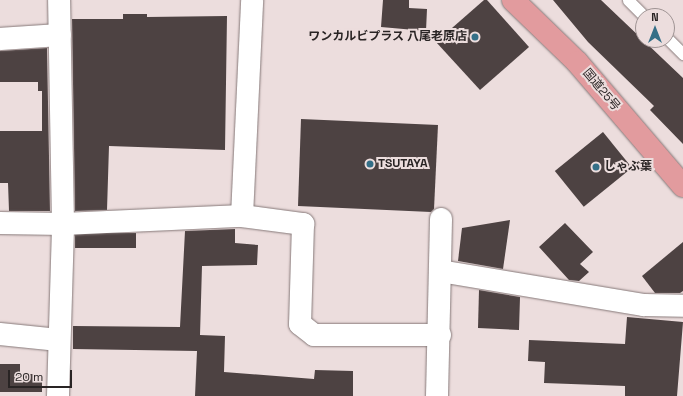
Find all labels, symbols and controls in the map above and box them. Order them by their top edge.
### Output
north arrow [635,8,675,48]
text: N [651,10,659,24]
place label: ワンカルビプラス 八尾老原店 [308,30,467,44]
marker: ワンカルビプラス 八尾老原店 [470,32,480,42]
street label: 国道25号 [579,66,623,114]
place label: TSUTAYA [378,157,428,171]
marker: TSUTAYA [365,159,375,169]
place label: しゃぶ葉 [604,160,652,174]
marker: しゃぶ葉 [591,162,601,172]
scale bar [10,362,74,388]
text: 20 m [15,369,43,385]

